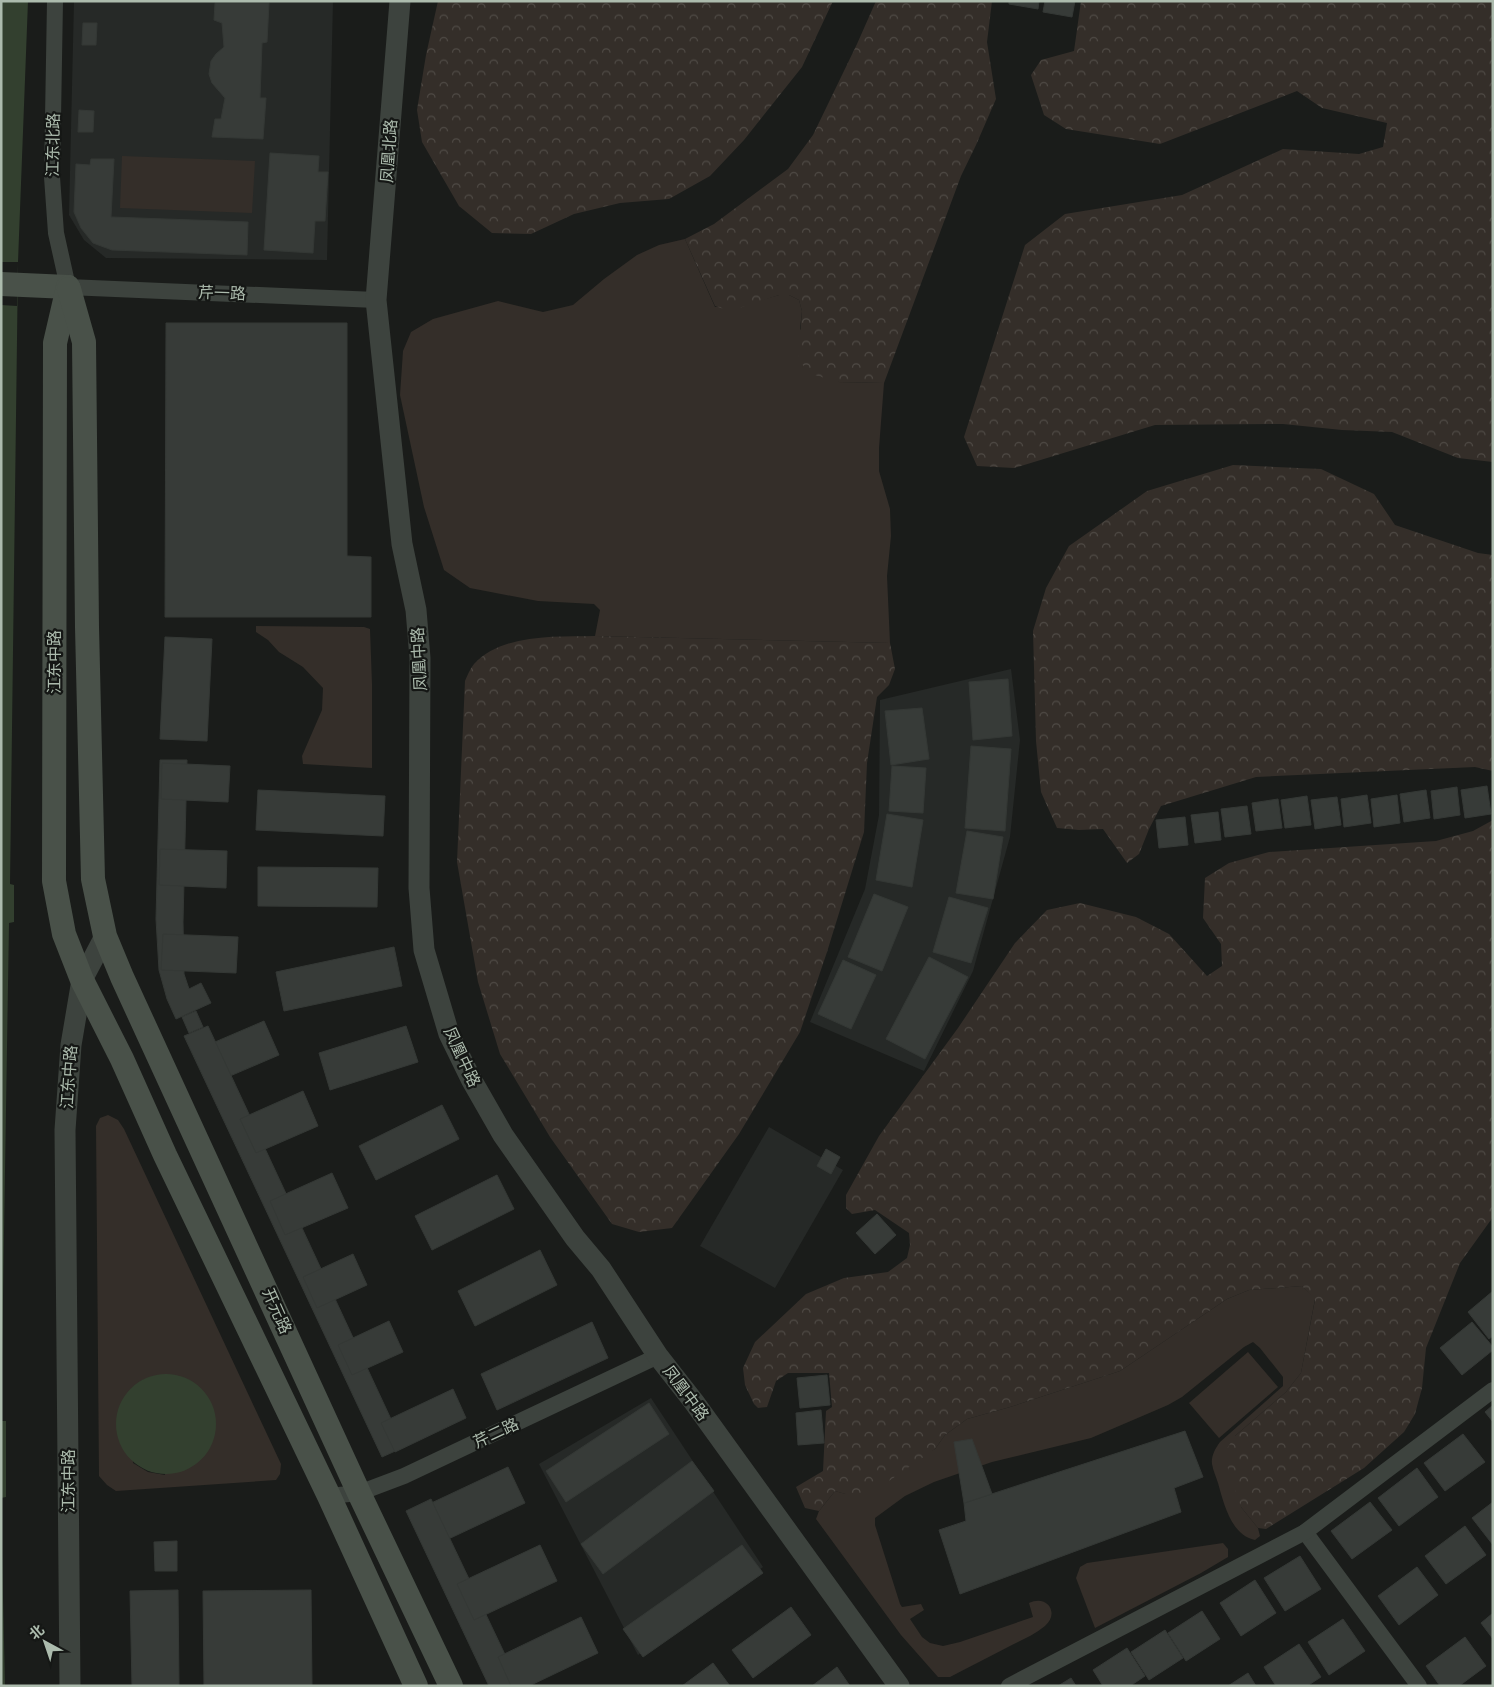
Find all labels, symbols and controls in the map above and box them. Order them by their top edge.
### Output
street label: 江东北路 [43,113,63,177]
street label: 凤凰北路 [377,118,401,184]
street label: 芹一路 [198,283,246,303]
street label: 凤凰中路 [408,627,430,691]
street label: 江东中路 [45,630,64,694]
street label: 凤凰中路 [440,1024,484,1090]
street label: 江东中路 [57,1044,81,1110]
street label: 开元路 [259,1285,295,1337]
street label: 凤凰中路 [659,1362,713,1424]
street label: 芹二路 [470,1414,522,1452]
street label: 江东中路 [59,1449,78,1513]
north arrow [20,1617,70,1667]
text: 北 [26,1621,47,1643]

